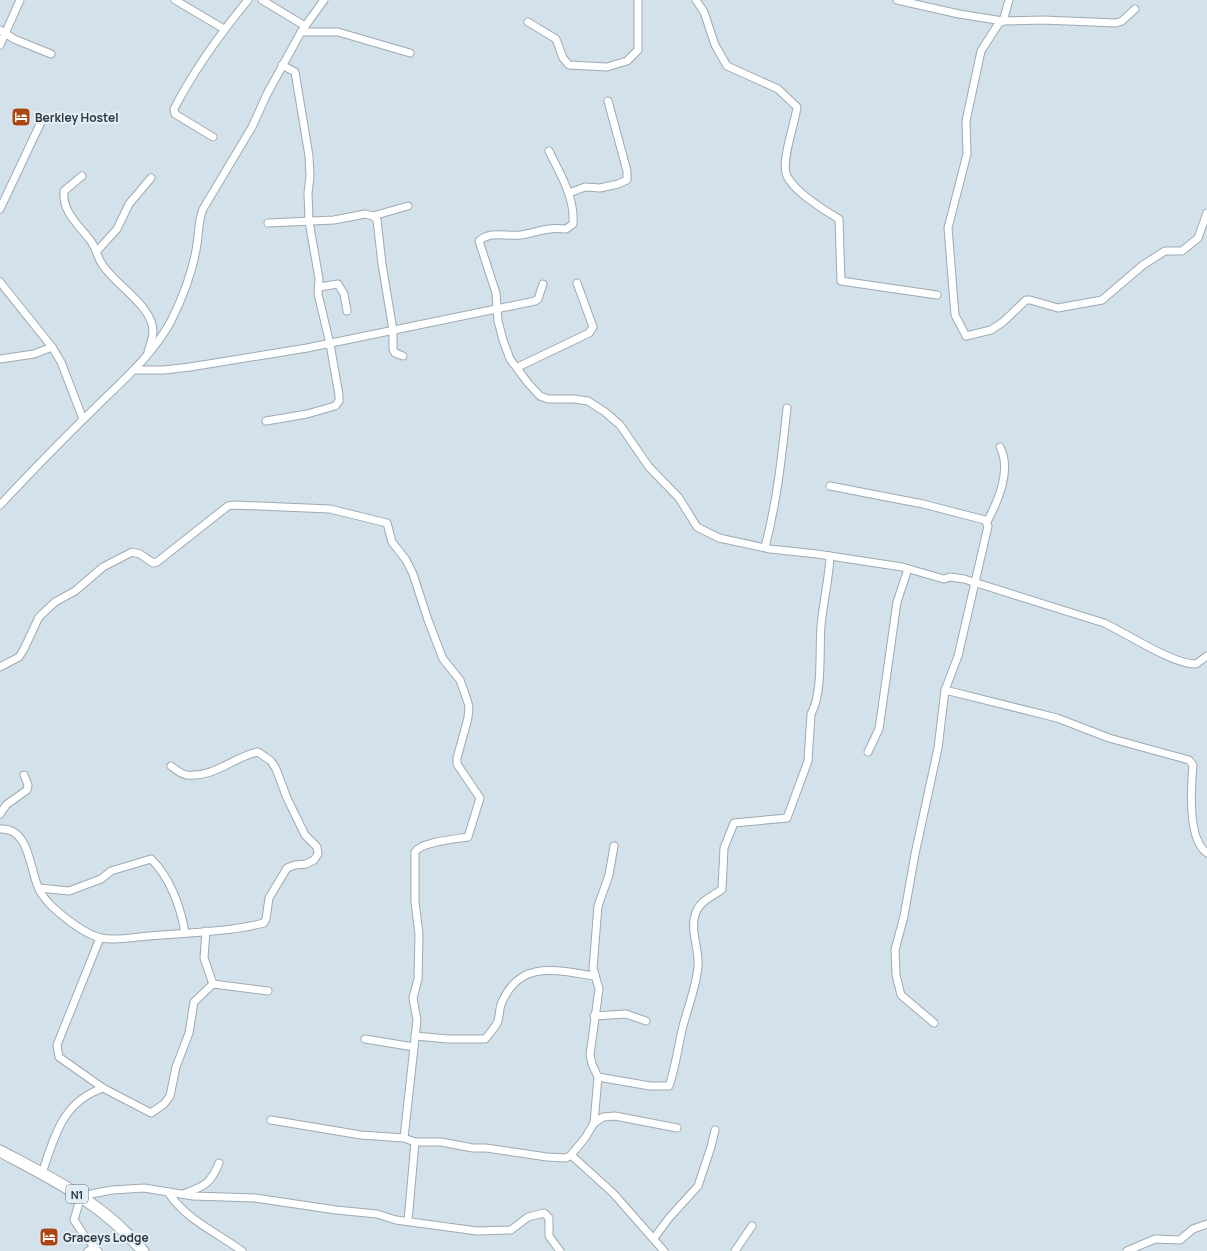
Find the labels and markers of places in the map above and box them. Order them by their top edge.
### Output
hotel icon: Berkley Hostel [10,106,32,128]
place label: Berkley Hostel [35,109,119,126]
hotel icon: Graceys Lodge [38,1226,60,1248]
place label: Graceys Lodge [63,1229,149,1246]

